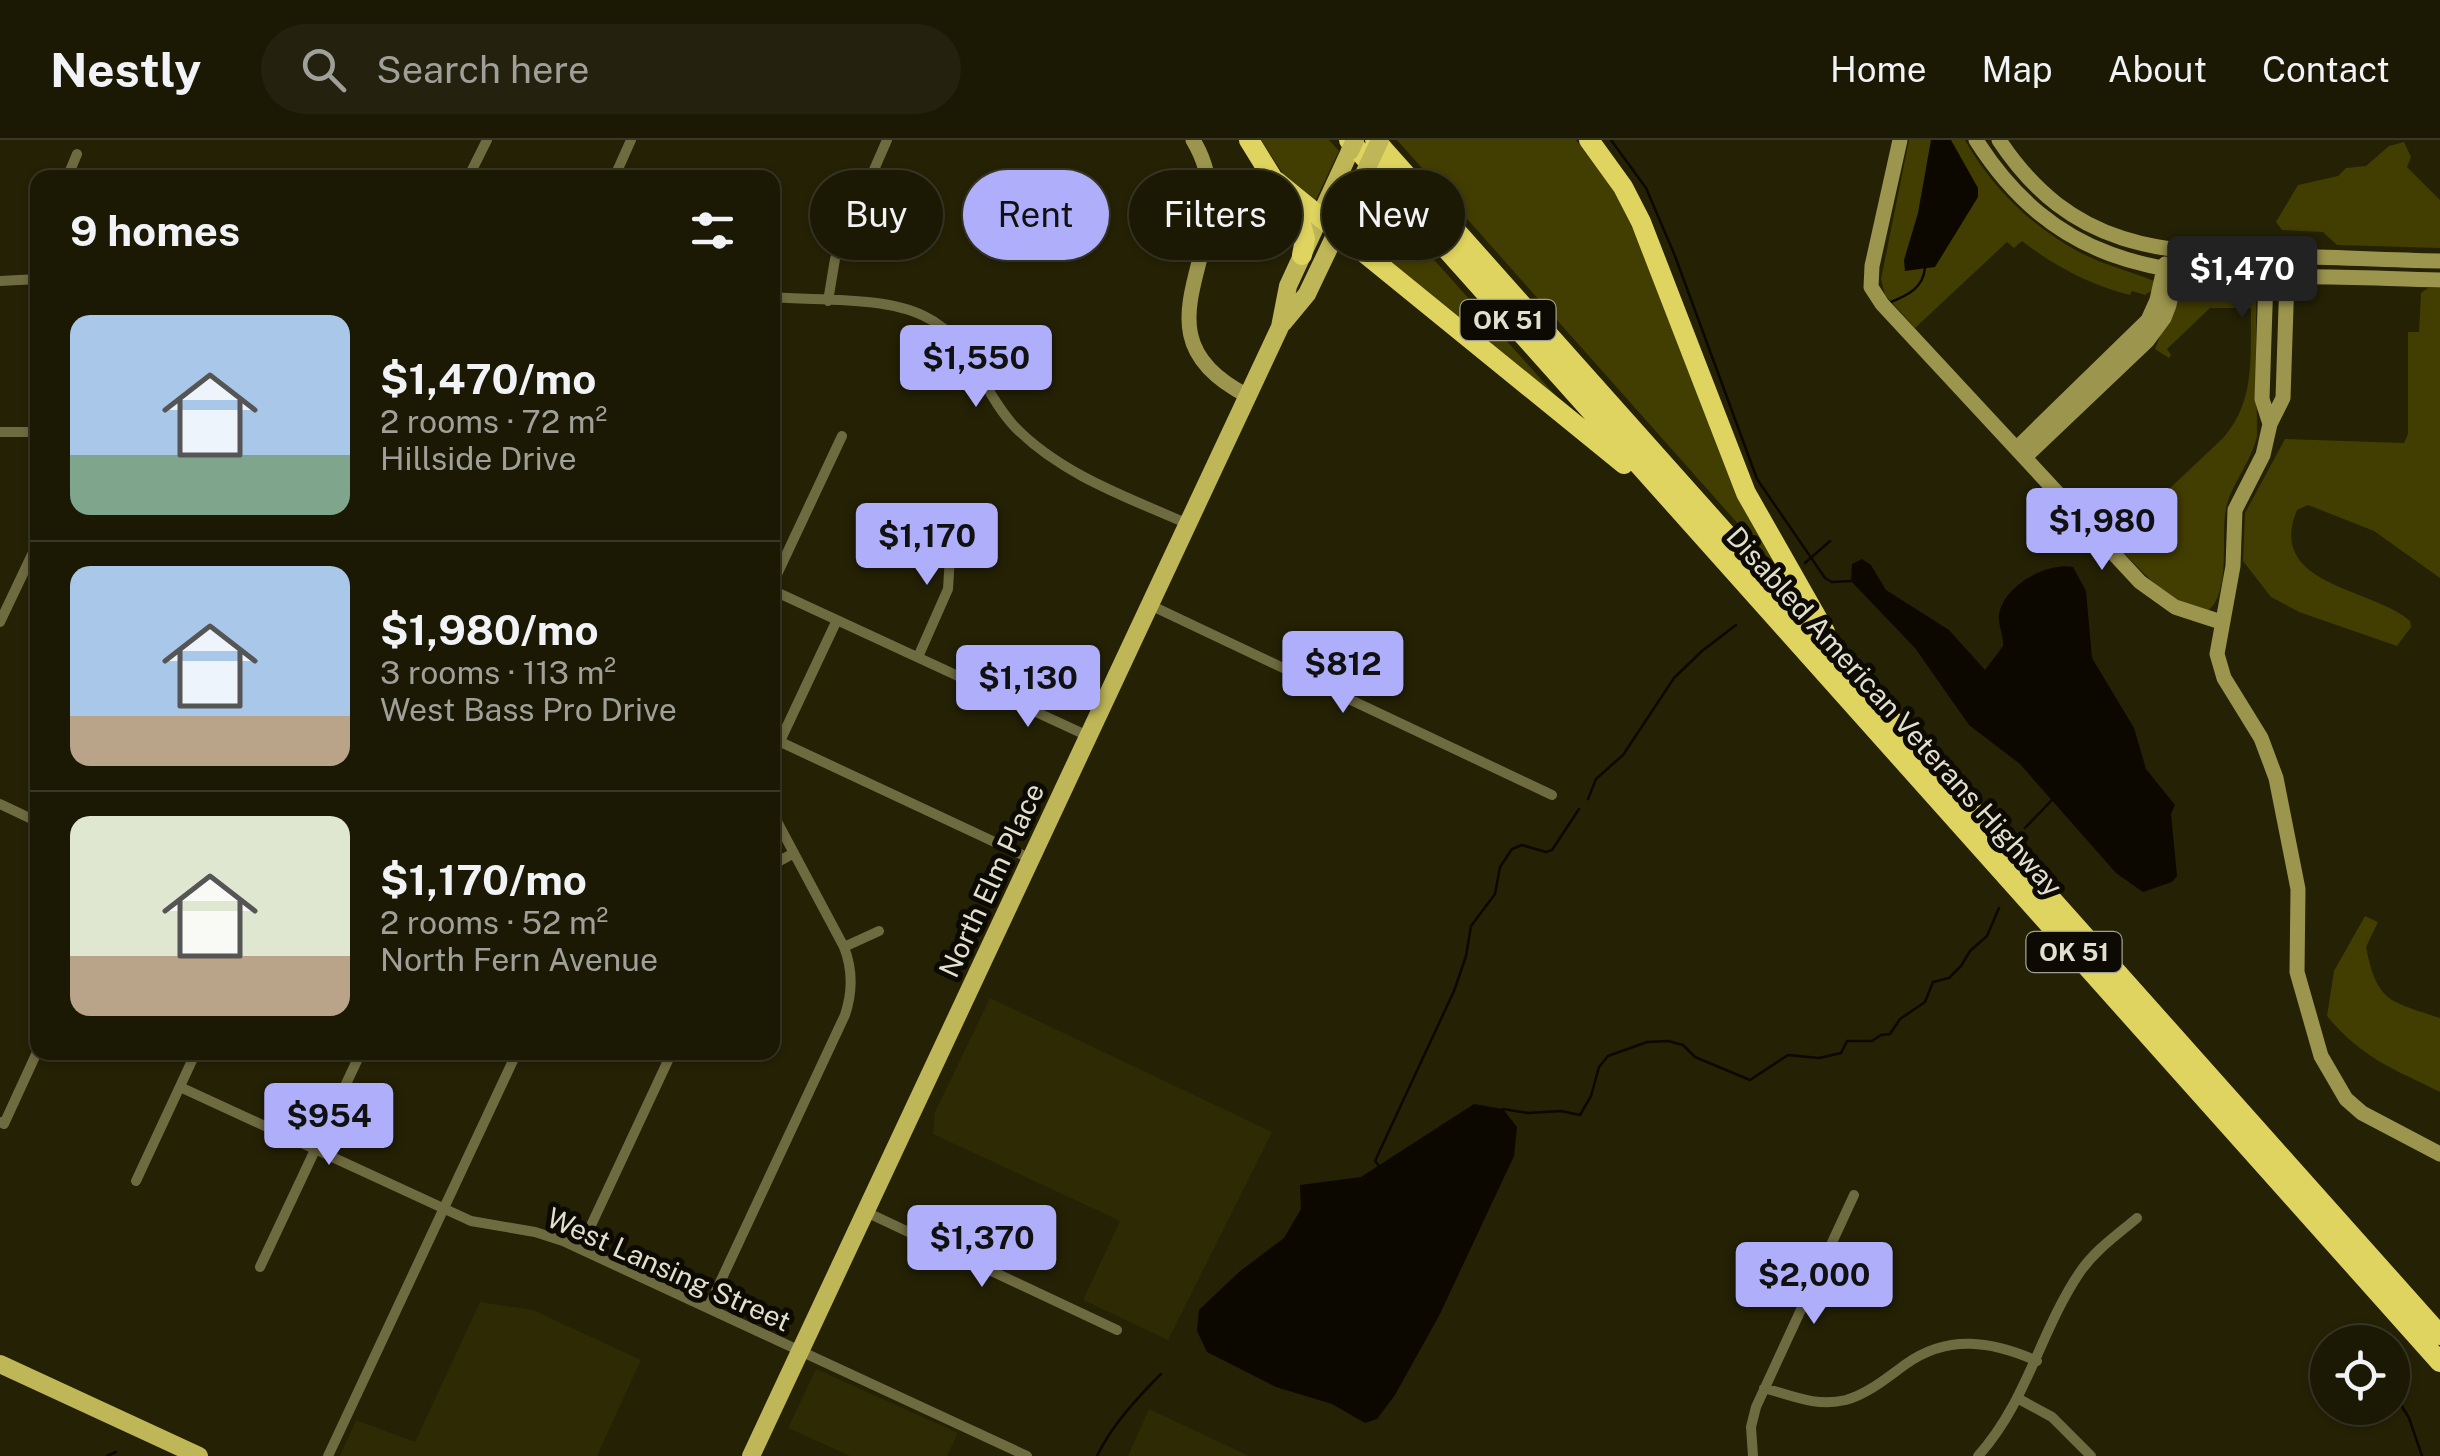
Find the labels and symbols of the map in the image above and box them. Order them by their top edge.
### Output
pin: $1,470 [2161,236,2323,321]
road number: OK 51 [1460,300,1556,340]
pin: $1,550 [895,325,1057,410]
pin: $1,980 [2021,488,2183,573]
pin: $1,170 [846,503,1008,588]
street label: Disabled American Veterans Highway [1720,520,2070,902]
pin: $812 [1284,631,1402,716]
pin: $1,130 [947,645,1109,730]
street label: North Elm Place [932,778,1050,982]
road number: OK 51 [2026,932,2122,972]
pin: $954 [270,1083,388,1168]
street label: West Lansing Street [542,1200,796,1338]
pin: $1,370 [901,1205,1063,1290]
pin: $2,000 [1733,1242,1895,1327]

